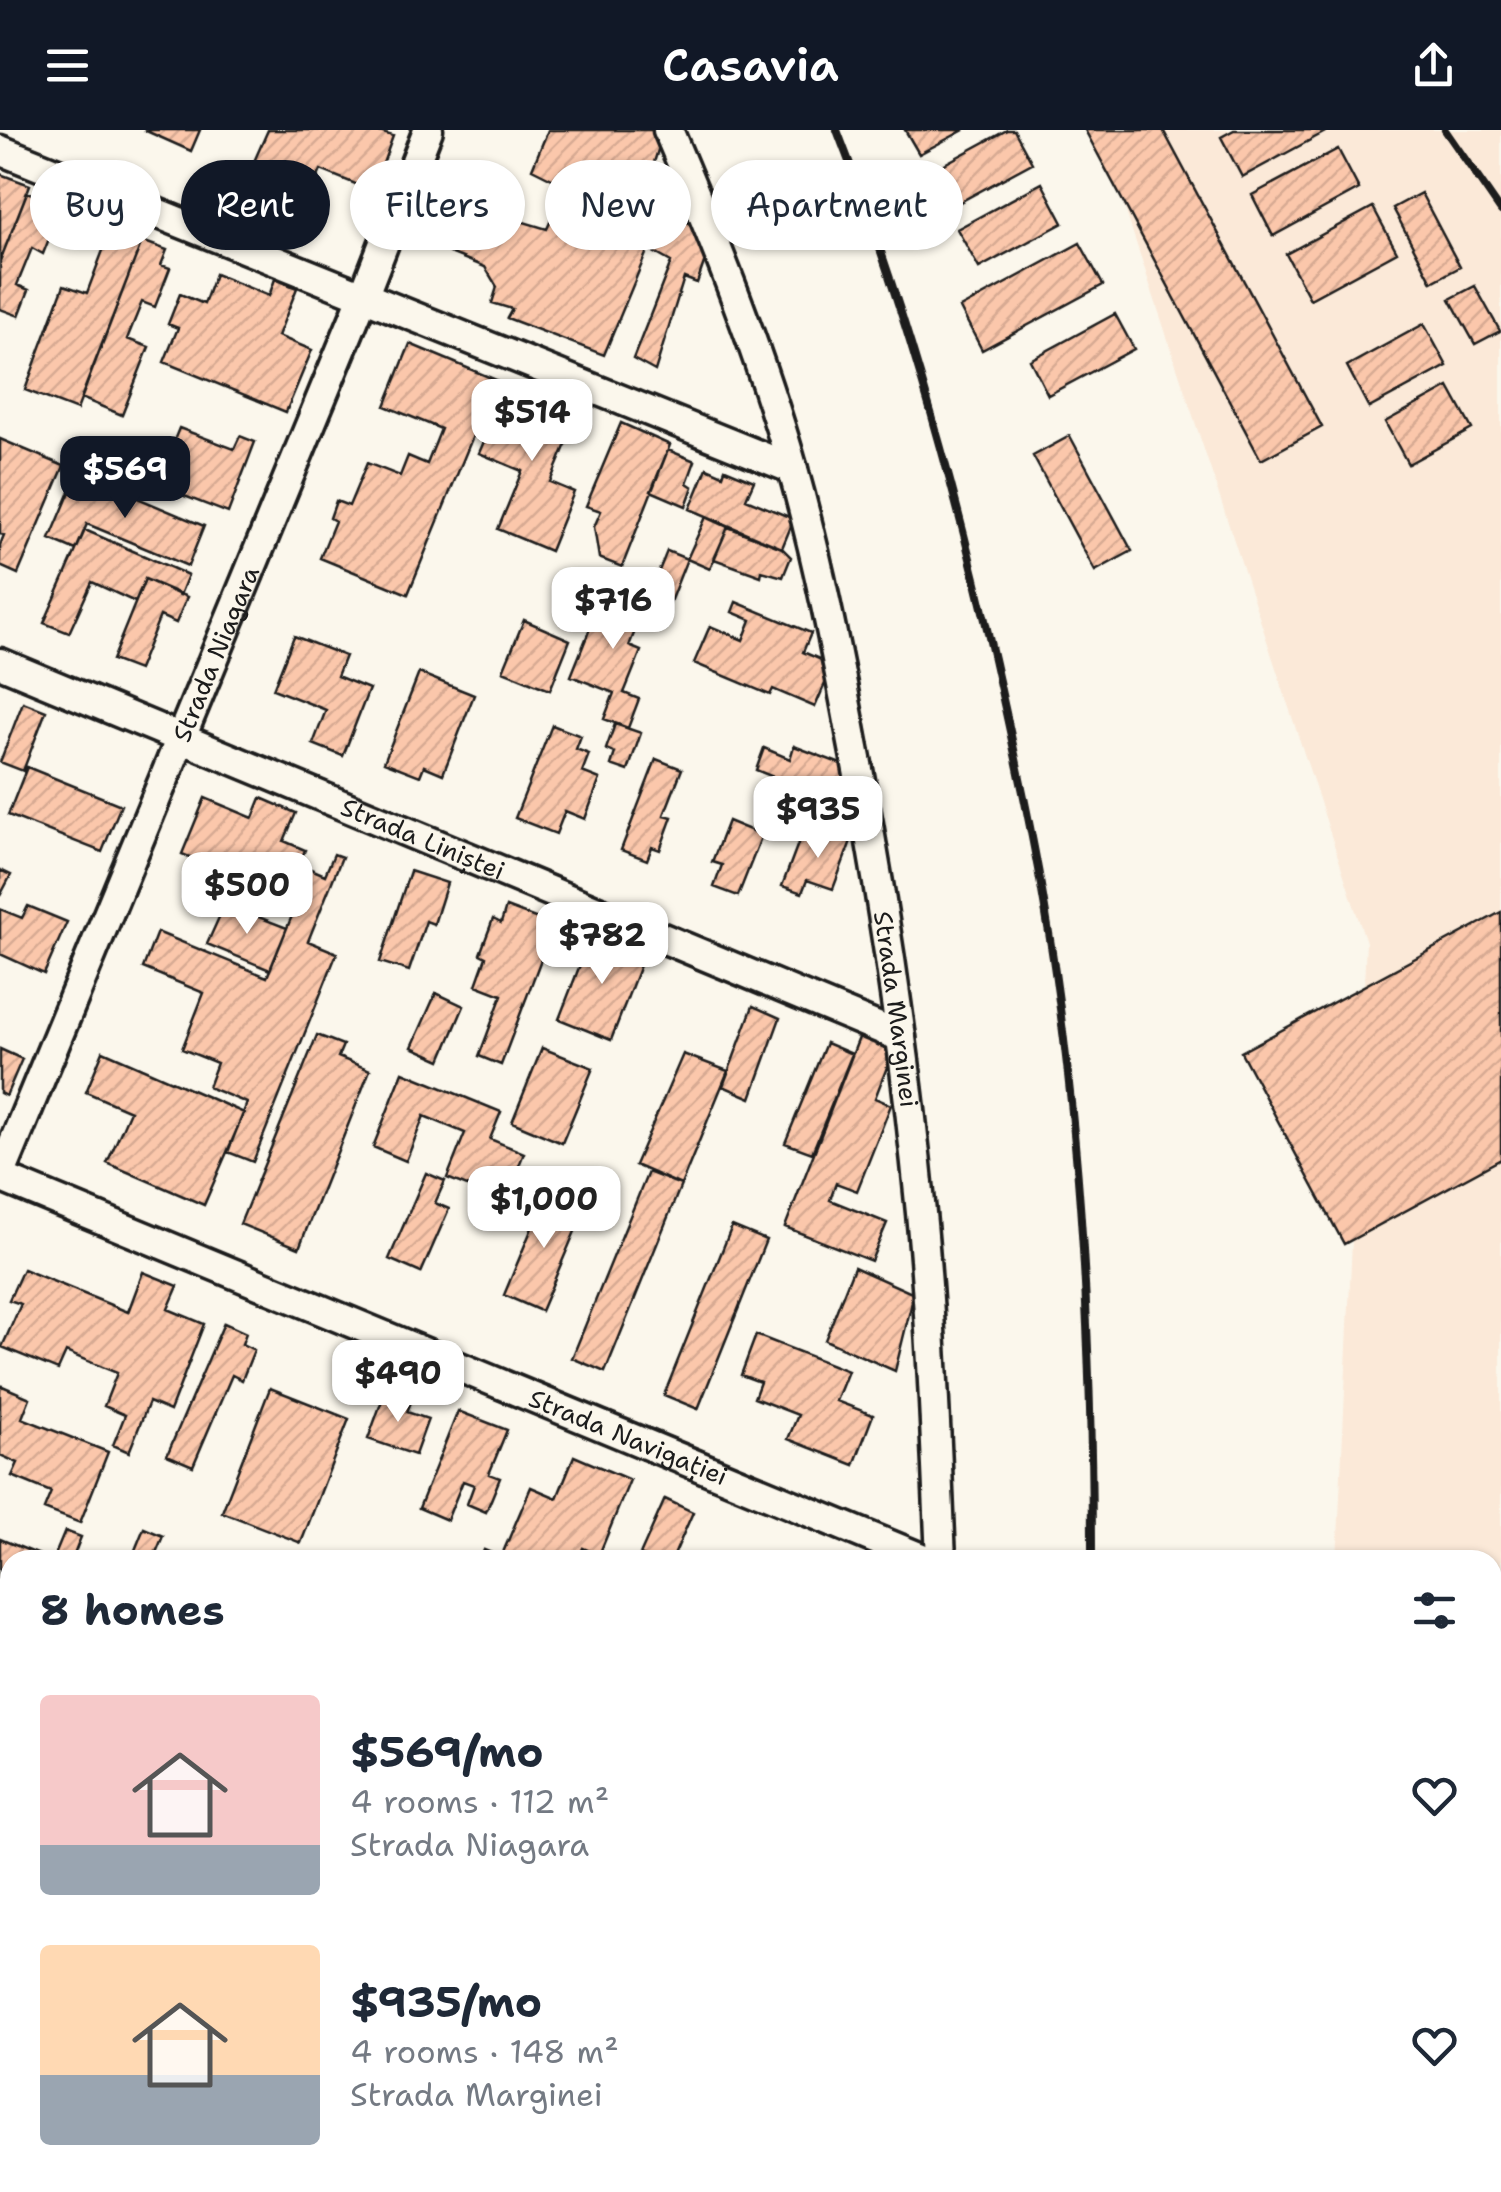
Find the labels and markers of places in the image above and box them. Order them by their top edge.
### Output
pin: $514 [473,379,591,464]
pin: $569 [66,436,184,521]
pin: $716 [554,567,672,652]
pin: $935 [759,776,877,861]
pin: $500 [188,852,306,937]
pin: $782 [543,902,661,987]
pin: $1,000 [463,1166,625,1251]
pin: $490 [339,1340,457,1425]

